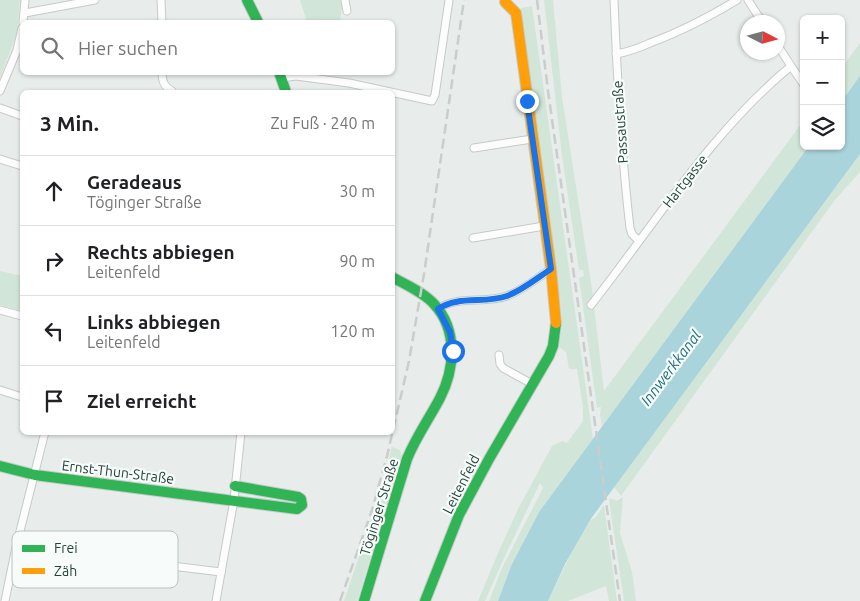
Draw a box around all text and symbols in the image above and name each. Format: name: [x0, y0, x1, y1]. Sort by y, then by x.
north arrow: [740, 15, 785, 60]
map controls: [800, 15, 845, 150]
button: +: [800, 15, 845, 60]
search box: [20, 20, 395, 75]
icon: search: [38, 34, 66, 62]
text: Hier suchen: [78, 37, 178, 59]
button: −: [800, 60, 845, 105]
street label: Passaustraße: [609, 80, 631, 164]
route end: [516, 90, 539, 113]
button: layers: [800, 105, 845, 150]
text: 3 Min.: [40, 111, 99, 135]
text: Zu Fuß · 240 m: [270, 114, 375, 132]
street label: Hartgasse: [659, 151, 711, 211]
text: Geradeaus: [87, 171, 182, 193]
icon: ahead: [40, 177, 68, 205]
text: 30 m: [339, 182, 375, 200]
text: Töginger Straße: [87, 193, 202, 211]
text: Rechts abbiegen: [87, 241, 235, 263]
icon: right: [40, 247, 68, 275]
text: 90 m: [339, 252, 375, 270]
text: Leitenfeld: [87, 263, 161, 281]
text: Links abbiegen: [87, 311, 221, 333]
icon: left: [40, 317, 68, 345]
text: 120 m: [330, 322, 375, 340]
water label: Innwerkkanal: [637, 326, 705, 408]
text: Leitenfeld: [87, 333, 161, 351]
route start: [442, 340, 465, 363]
icon: arrive: [40, 387, 68, 415]
text: Ziel erreicht: [87, 390, 196, 412]
street label: Leitenfeld: [439, 452, 483, 516]
street label: Ernst-Thun-Straße: [61, 457, 175, 487]
street label: Töginger Straße: [357, 457, 401, 557]
legend: [12, 531, 178, 588]
text: Frei: [54, 540, 78, 556]
text: Zäh: [54, 563, 77, 579]

